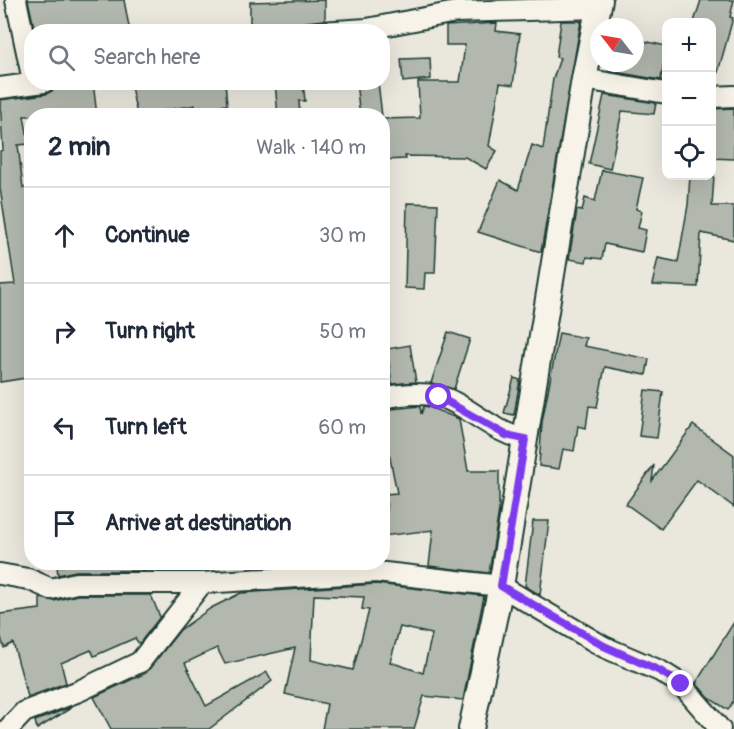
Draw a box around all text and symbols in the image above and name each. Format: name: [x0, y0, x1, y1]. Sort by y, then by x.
north arrow: [590, 18, 644, 72]
map controls: [662, 18, 716, 180]
button: +: [662, 18, 716, 72]
search box: [24, 24, 390, 90]
icon: search: [45, 41, 78, 74]
text: Search here: [93, 43, 200, 71]
button: −: [662, 72, 716, 126]
button: locate: [662, 126, 716, 180]
text: 2 min: [48, 131, 110, 163]
text: Walk · 140 m: [256, 135, 366, 160]
icon: ahead: [48, 219, 81, 252]
text: Continue: [105, 221, 189, 249]
text: 30 m: [319, 223, 366, 248]
icon: right: [48, 315, 81, 348]
text: Turn right: [105, 317, 195, 345]
text: 50 m: [319, 319, 366, 344]
route start: [425, 383, 451, 409]
icon: left: [48, 411, 81, 444]
text: Turn left: [105, 413, 187, 441]
text: 60 m: [319, 415, 366, 440]
icon: arrive: [48, 507, 81, 540]
text: Arrive at destination: [105, 509, 291, 537]
route end: [667, 670, 693, 696]

